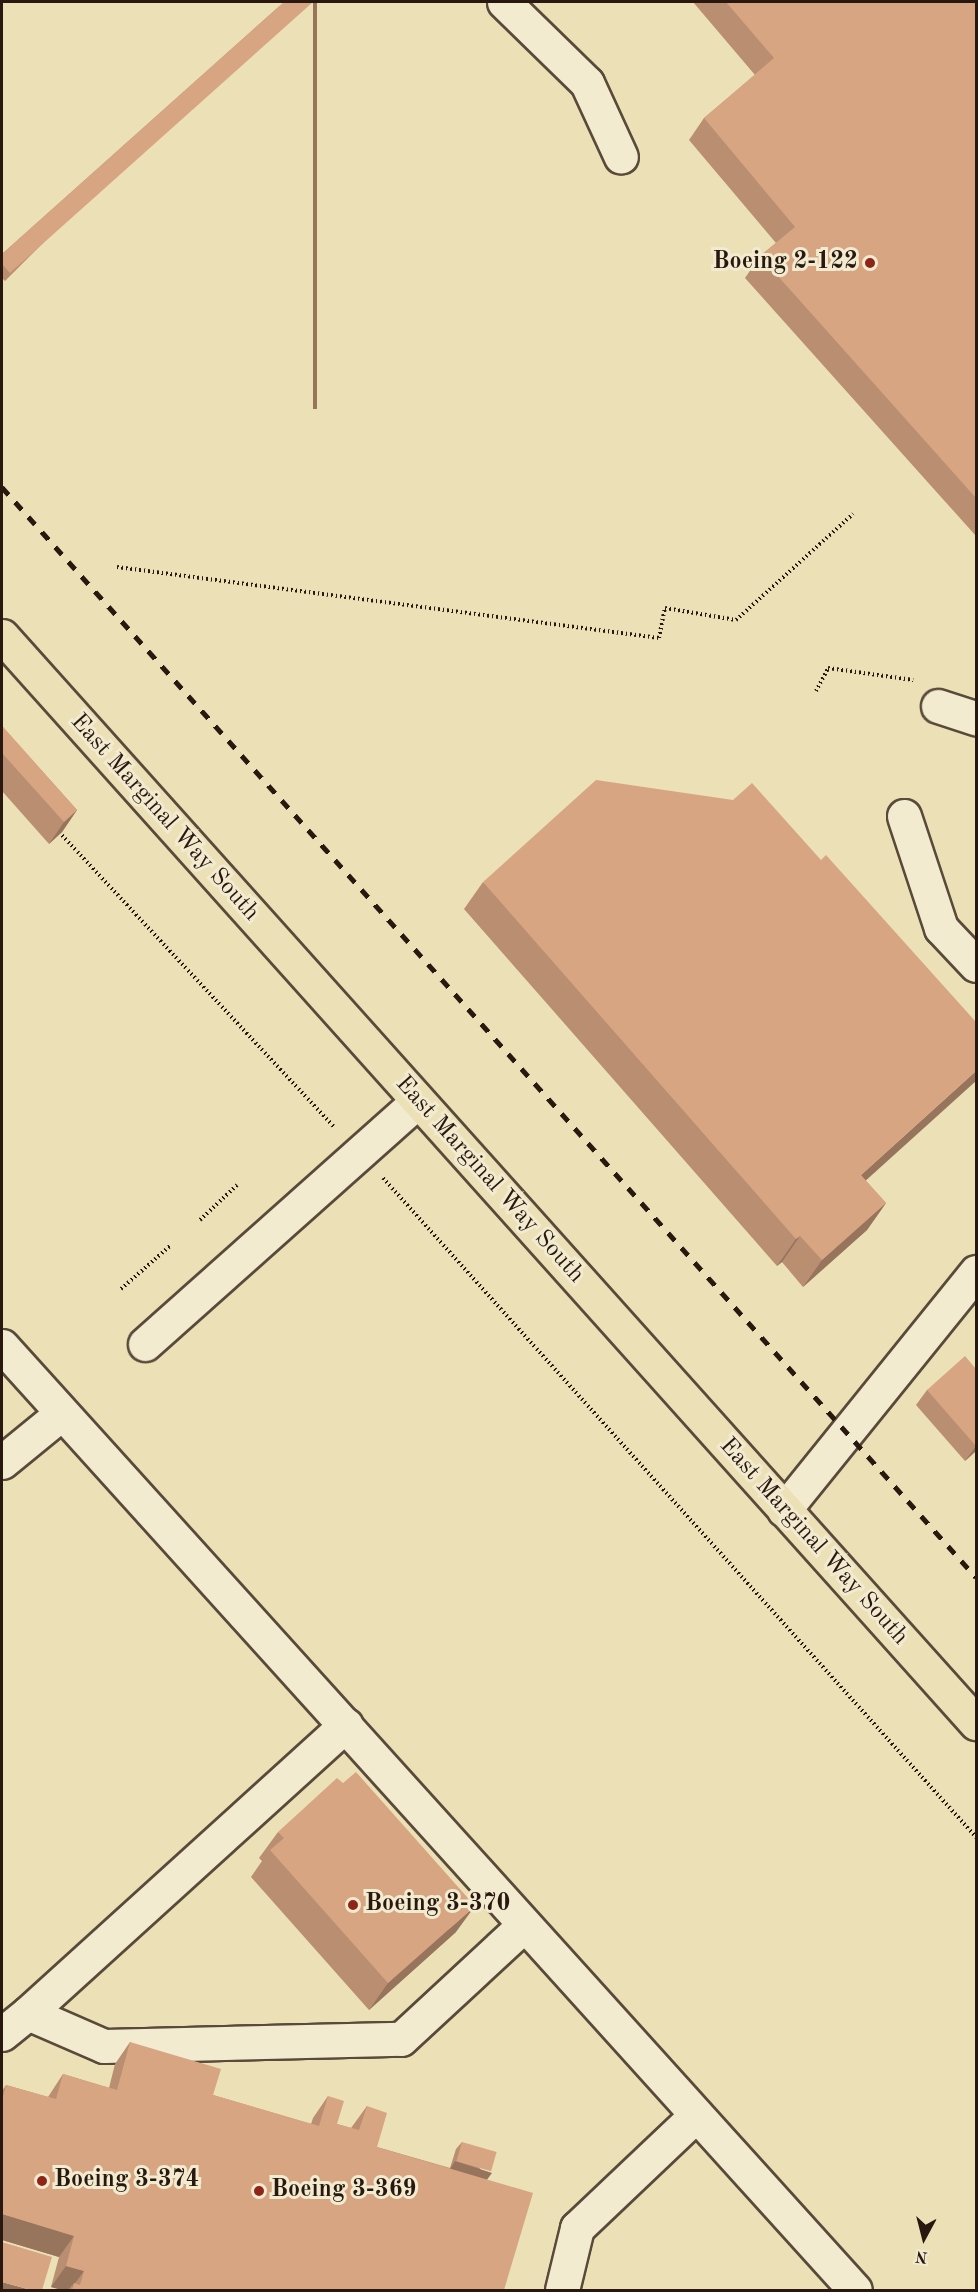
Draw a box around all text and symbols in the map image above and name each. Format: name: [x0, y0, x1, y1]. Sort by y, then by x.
place label: Boeing 2-122: [713, 249, 858, 277]
marker: Boeing 2-122: [863, 256, 877, 270]
street label: East Marginal Way South: [63, 708, 265, 928]
street label: East Marginal Way South: [388, 1070, 590, 1290]
street label: East Marginal Way South: [712, 1432, 914, 1652]
place label: Boeing 3-370: [365, 1891, 510, 1919]
marker: Boeing 3-370: [346, 1898, 360, 1912]
place label: Boeing 3-374: [54, 2167, 199, 2195]
marker: Boeing 3-374: [35, 2174, 49, 2188]
place label: Boeing 3-369: [271, 2177, 416, 2205]
marker: Boeing 3-369: [252, 2184, 266, 2198]
north arrow: [894, 2208, 954, 2268]
text: N: [915, 2247, 929, 2265]

